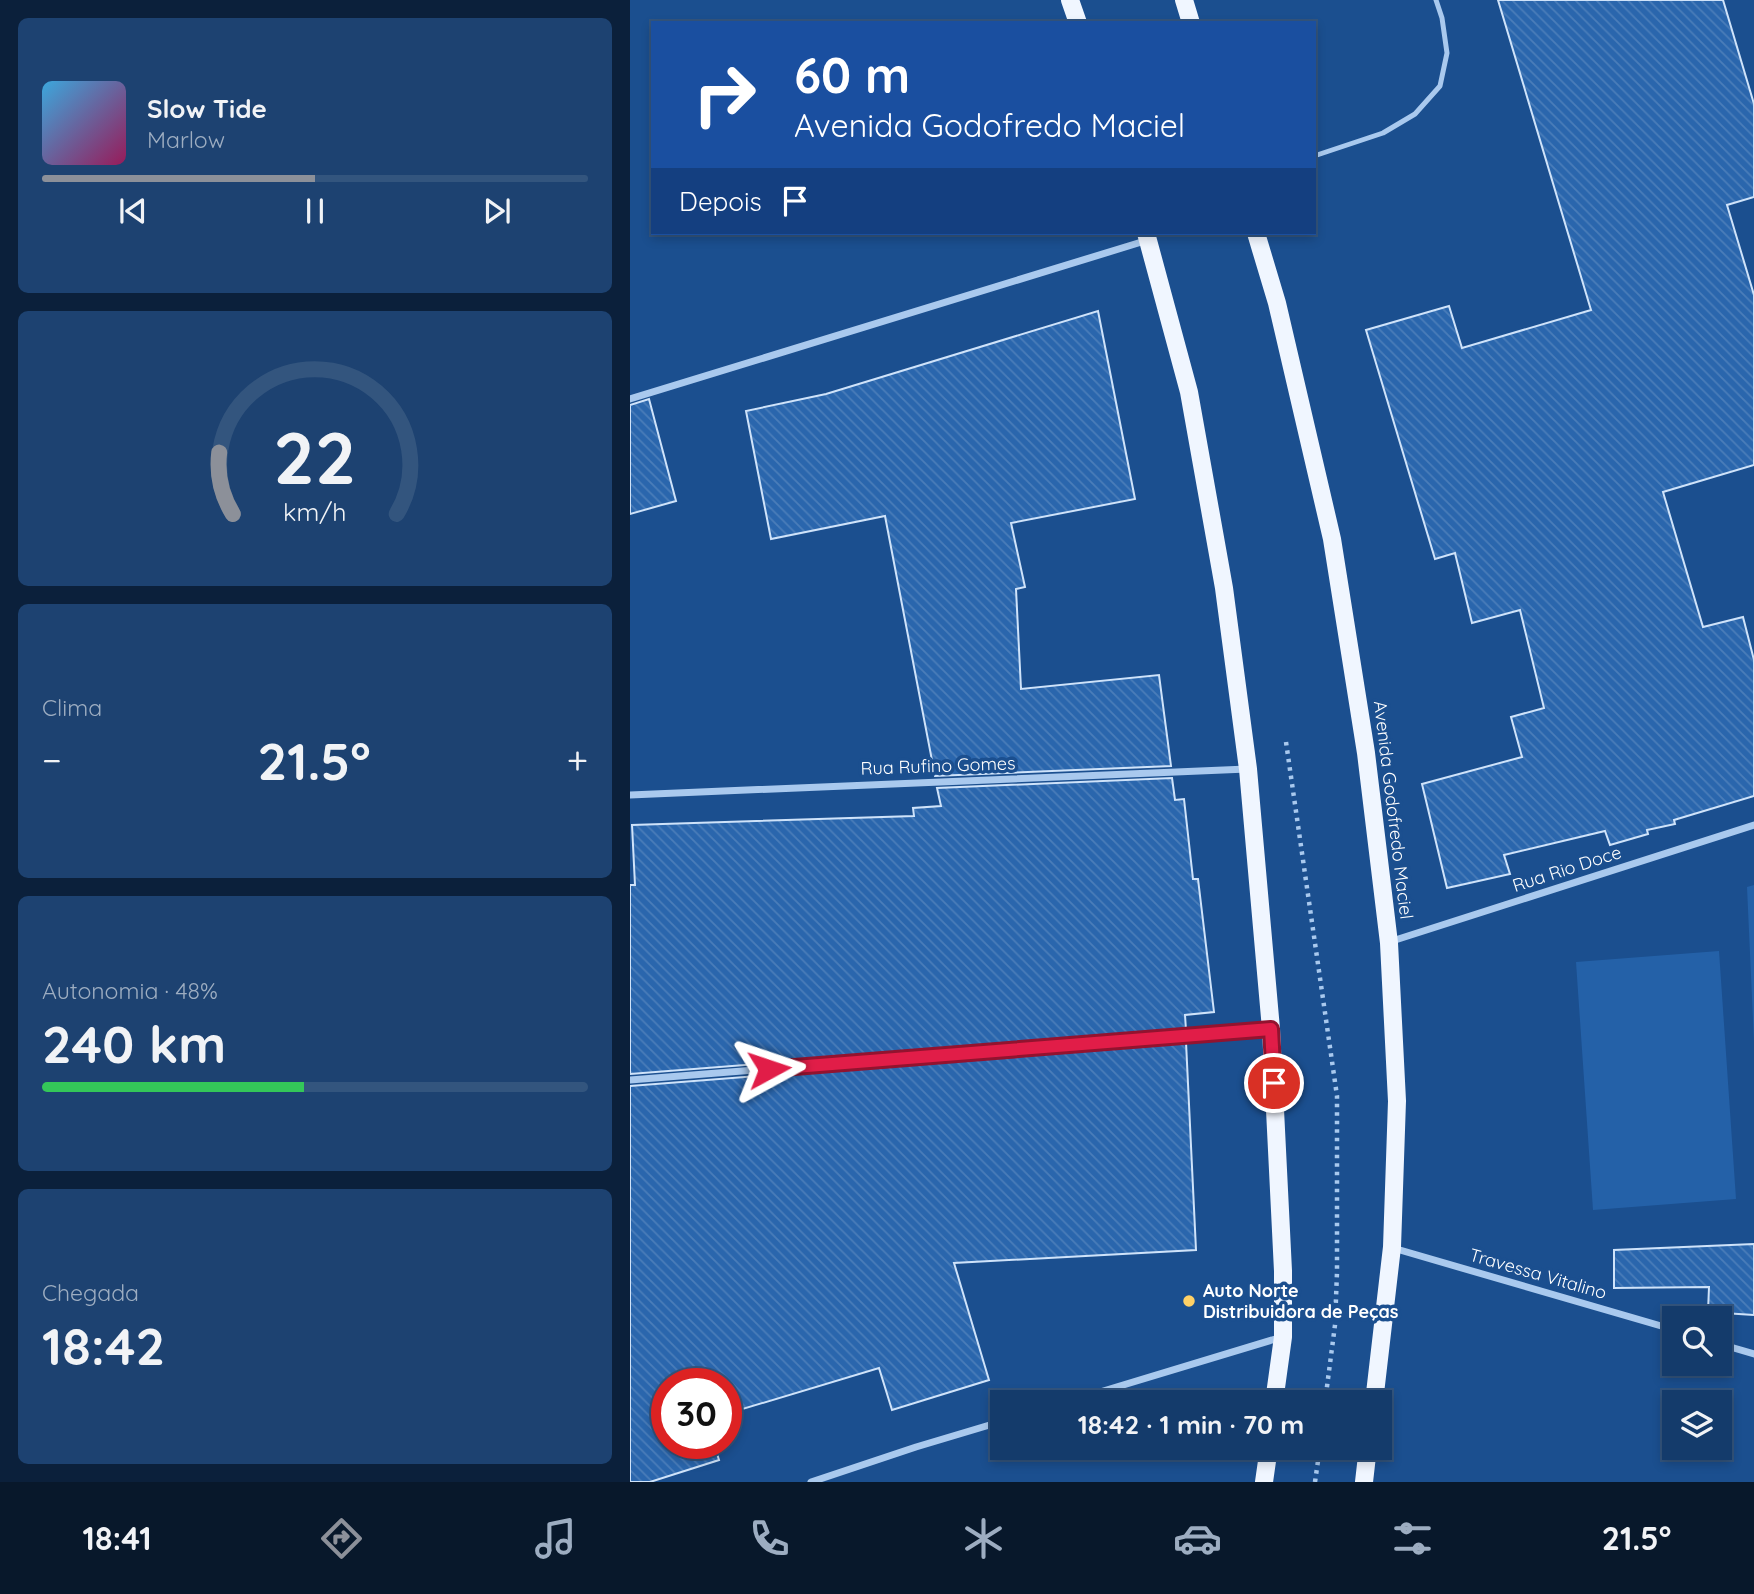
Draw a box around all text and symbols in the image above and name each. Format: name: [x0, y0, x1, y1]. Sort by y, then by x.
text: 60 m: [794, 44, 910, 105]
icon: right: [679, 49, 770, 140]
text: Slow Tide: [147, 92, 267, 125]
text: Avenida Godofredo Maciel: [794, 105, 1185, 145]
text: Marlow: [147, 125, 225, 154]
icon: arrive: [776, 182, 814, 220]
text: Depois: [679, 185, 762, 218]
icon: previous: [114, 192, 152, 230]
icon: pause: [296, 192, 334, 230]
icon: next: [478, 192, 516, 230]
text: 22: [274, 412, 356, 503]
text: km/h: [283, 496, 347, 527]
text: Clima: [42, 693, 102, 722]
street label: Avenida Godofredo Maciel: [1369, 699, 1418, 921]
text: 21.5°: [258, 728, 371, 793]
text: −: [42, 736, 62, 784]
text: +: [567, 736, 588, 784]
street label: Rua Rufino Gomes: [860, 751, 1016, 780]
street label: Rua Rio Doce: [1510, 840, 1624, 897]
text: Autonomia · 48%: [42, 976, 218, 1005]
text: 240 km: [42, 1011, 226, 1076]
position arrow: [732, 1032, 806, 1106]
pin: [1244, 1053, 1304, 1113]
icon: arrive: [1255, 1064, 1293, 1102]
street label: Travessa Vitalino: [1467, 1243, 1609, 1304]
text: Chegada: [42, 1278, 139, 1307]
place label: Auto Norte Distribuidora de Peças: [1203, 1279, 1399, 1323]
marker: Auto Norte Distribuidora de Peças: [1181, 1293, 1197, 1309]
map controls: [1662, 1306, 1732, 1460]
button: search: [1662, 1306, 1732, 1376]
text: 18:42: [42, 1313, 165, 1378]
speed limit sign: 30: [651, 1368, 742, 1459]
button: layers: [1662, 1390, 1732, 1460]
text: 18:42 · 1 min · 70 m: [1078, 1408, 1304, 1441]
icon: directions: [317, 1514, 366, 1563]
icon: music: [531, 1514, 580, 1563]
icon: phone: [745, 1514, 794, 1563]
icon: climate: [959, 1514, 1008, 1563]
icon: car: [1173, 1514, 1222, 1563]
icon: filters: [1388, 1514, 1437, 1563]
text: 18:41: [83, 1518, 152, 1558]
text: 21.5°: [1602, 1518, 1671, 1558]

